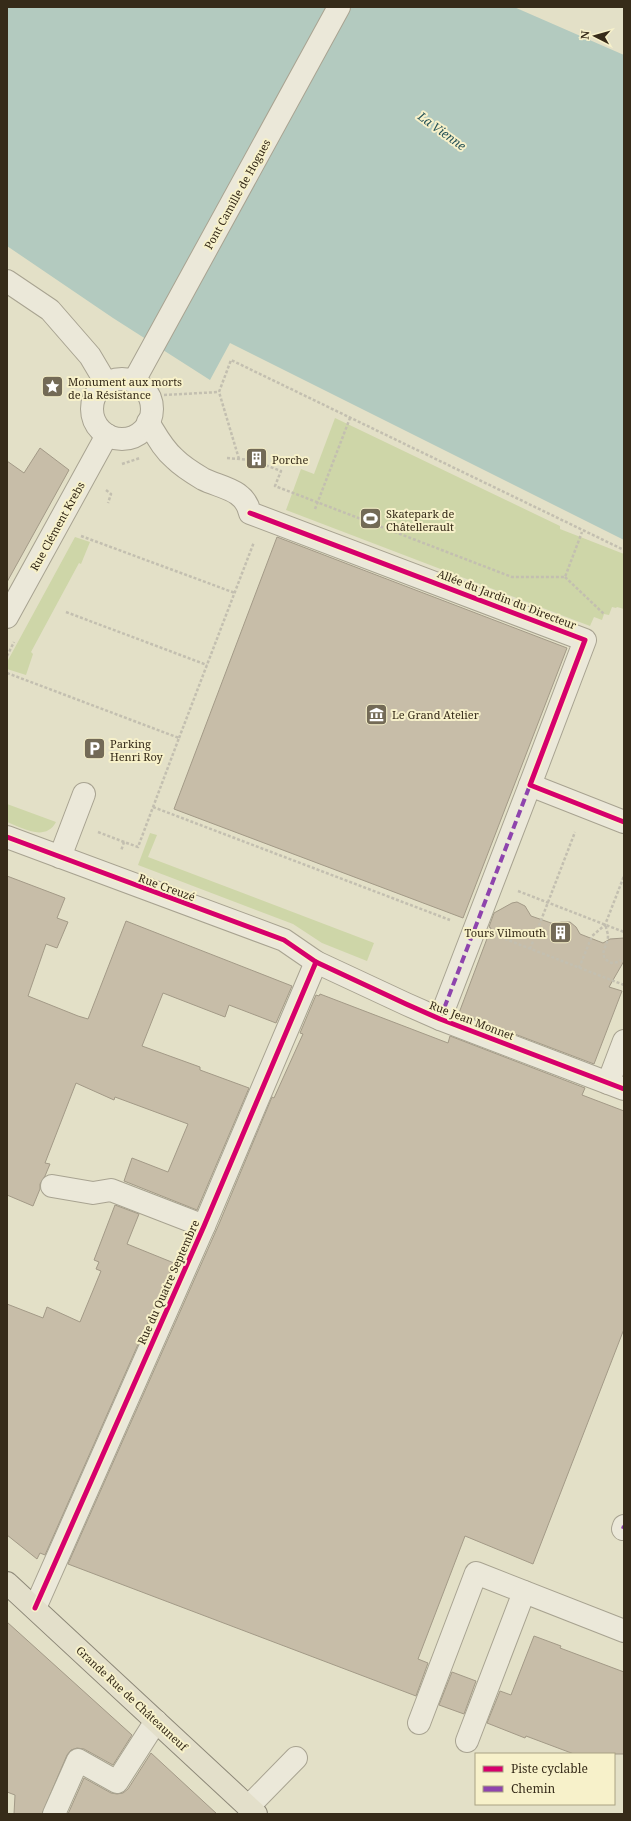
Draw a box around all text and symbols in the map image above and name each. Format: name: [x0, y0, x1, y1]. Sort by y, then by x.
north arrow: [575, 16, 615, 56]
text: N: [577, 29, 593, 40]
water label: La Vienne: [414, 107, 470, 154]
street label: Pont Camille de Hogues: [200, 136, 274, 252]
place icon: Monument aux morts de la Résistance: [40, 374, 66, 400]
place label: Monument aux morts de la Résistance: [68, 374, 182, 402]
building icon: Porche: [243, 446, 269, 472]
place label: Porche: [272, 452, 309, 467]
street label: Rue Clément Krebs: [26, 479, 88, 573]
sports icon: Skatepark de Châtellerault: [358, 506, 384, 532]
place label: Skatepark de Châtellerault: [386, 506, 455, 534]
street label: Allée du Jardin du Directeur: [435, 566, 579, 633]
museum icon: Le Grand Atelier: [363, 701, 389, 727]
place label: Le Grand Atelier: [392, 707, 480, 722]
parking icon: Parking Henri Roy: [81, 736, 107, 762]
place label: Parking Henri Roy: [110, 736, 164, 764]
street label: Rue Creuzé: [137, 870, 198, 904]
building icon: Tours Vilmouth: [548, 919, 574, 945]
place label: Tours Vilmouth: [465, 925, 546, 940]
street label: Rue Jean Monnet: [428, 997, 517, 1043]
street label: Rue du Quatre Septembre: [134, 1217, 202, 1347]
street label: Grande Rue de Châteauneuf: [73, 1642, 192, 1754]
legend: [475, 1753, 615, 1805]
text: Piste cyclable: [511, 1760, 588, 1777]
text: Chemin: [511, 1780, 556, 1797]

